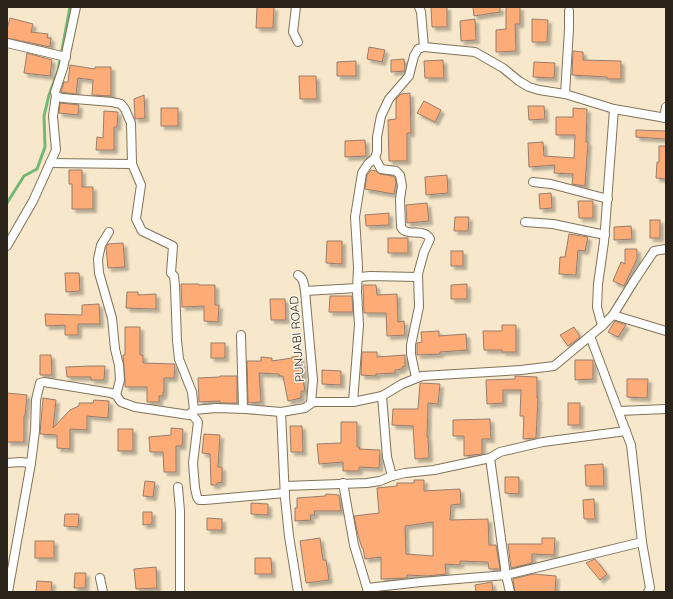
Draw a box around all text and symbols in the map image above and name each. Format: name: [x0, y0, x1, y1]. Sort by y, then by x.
street label: PUNJABI ROAD: [286, 295, 307, 383]

